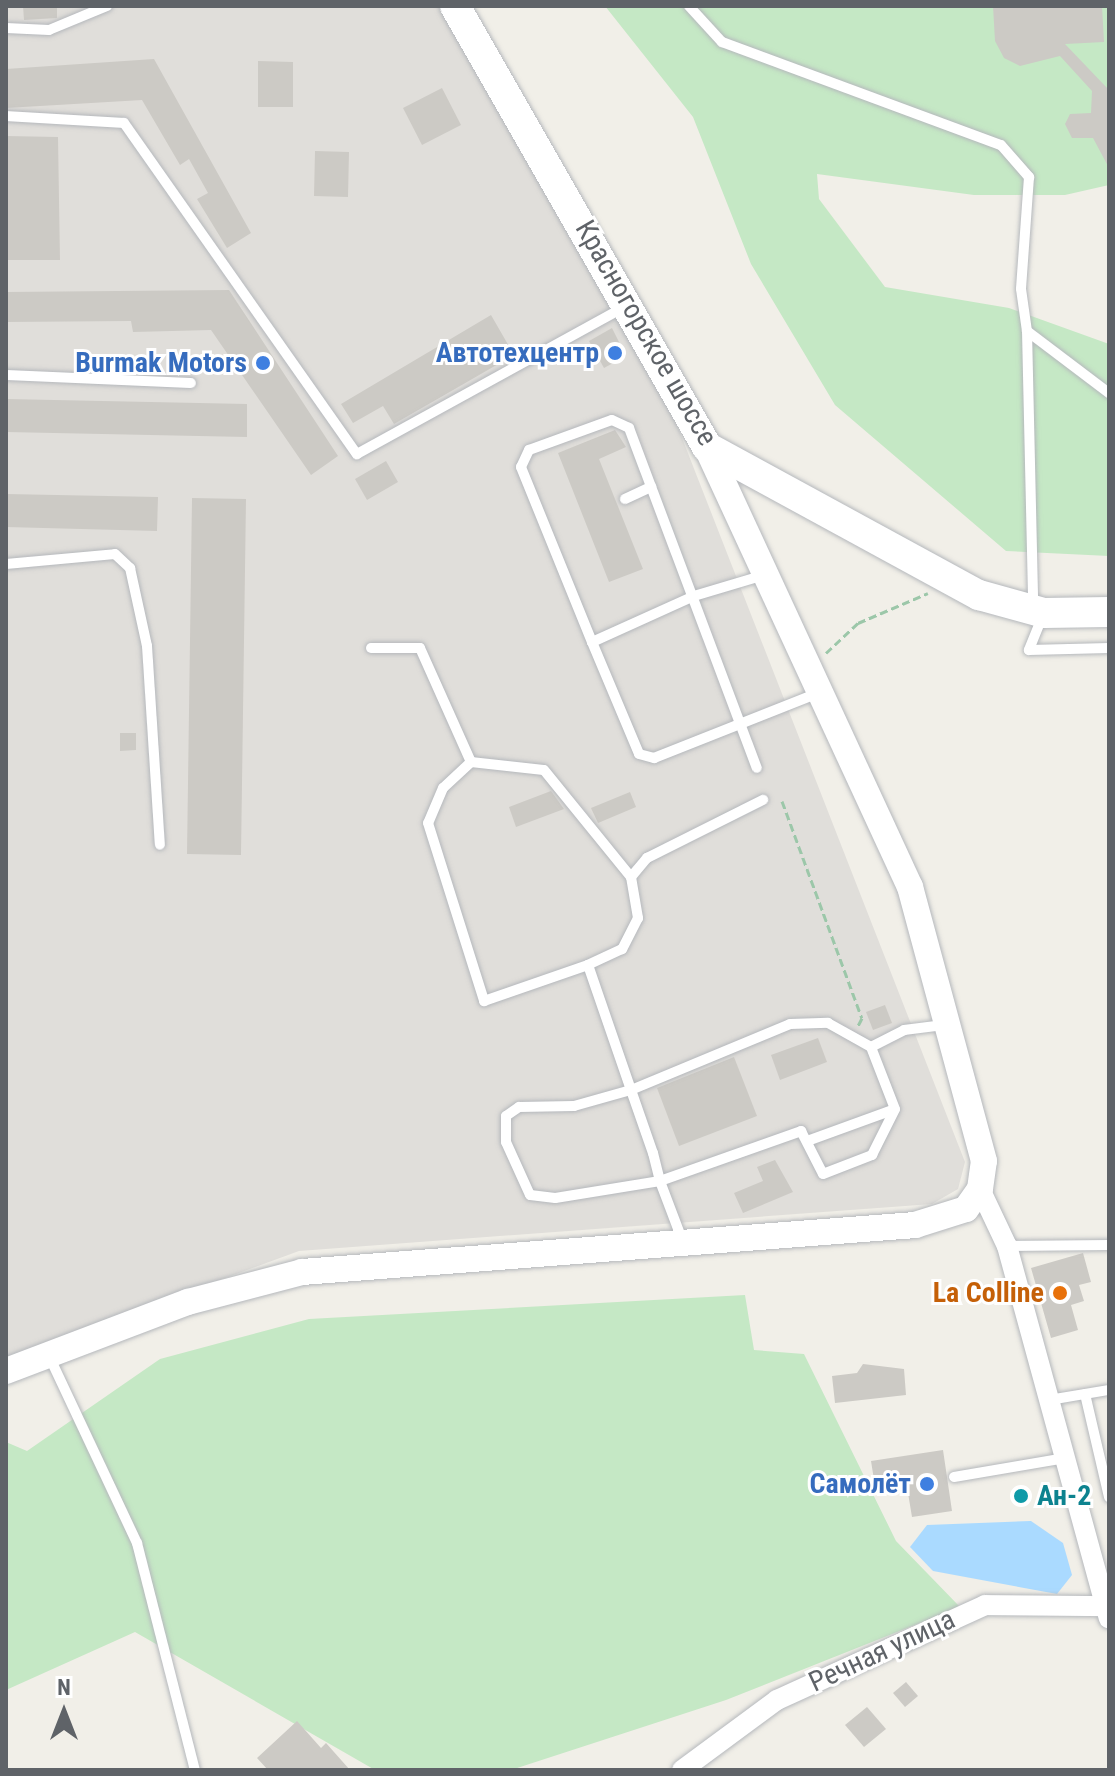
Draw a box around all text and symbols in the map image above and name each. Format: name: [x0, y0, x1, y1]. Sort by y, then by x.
street label: Красногорское шоссе: [568, 214, 724, 452]
place label: Автотехцентр: [436, 336, 599, 370]
marker: Автотехцентр: [606, 344, 624, 362]
place label: Burmak Motors: [75, 346, 247, 380]
marker: Burmak Motors: [254, 354, 272, 372]
place label: La Colline: [933, 1276, 1044, 1310]
marker: La Colline: [1051, 1284, 1069, 1302]
place label: Самолёт: [810, 1467, 911, 1501]
marker: Самолёт: [918, 1475, 936, 1493]
place label: Ан-2: [1037, 1479, 1091, 1513]
marker: Ан-2: [1012, 1487, 1030, 1505]
street label: Речная улица: [804, 1603, 960, 1699]
north arrow: [24, 1672, 104, 1752]
text: N: [57, 1675, 71, 1700]

